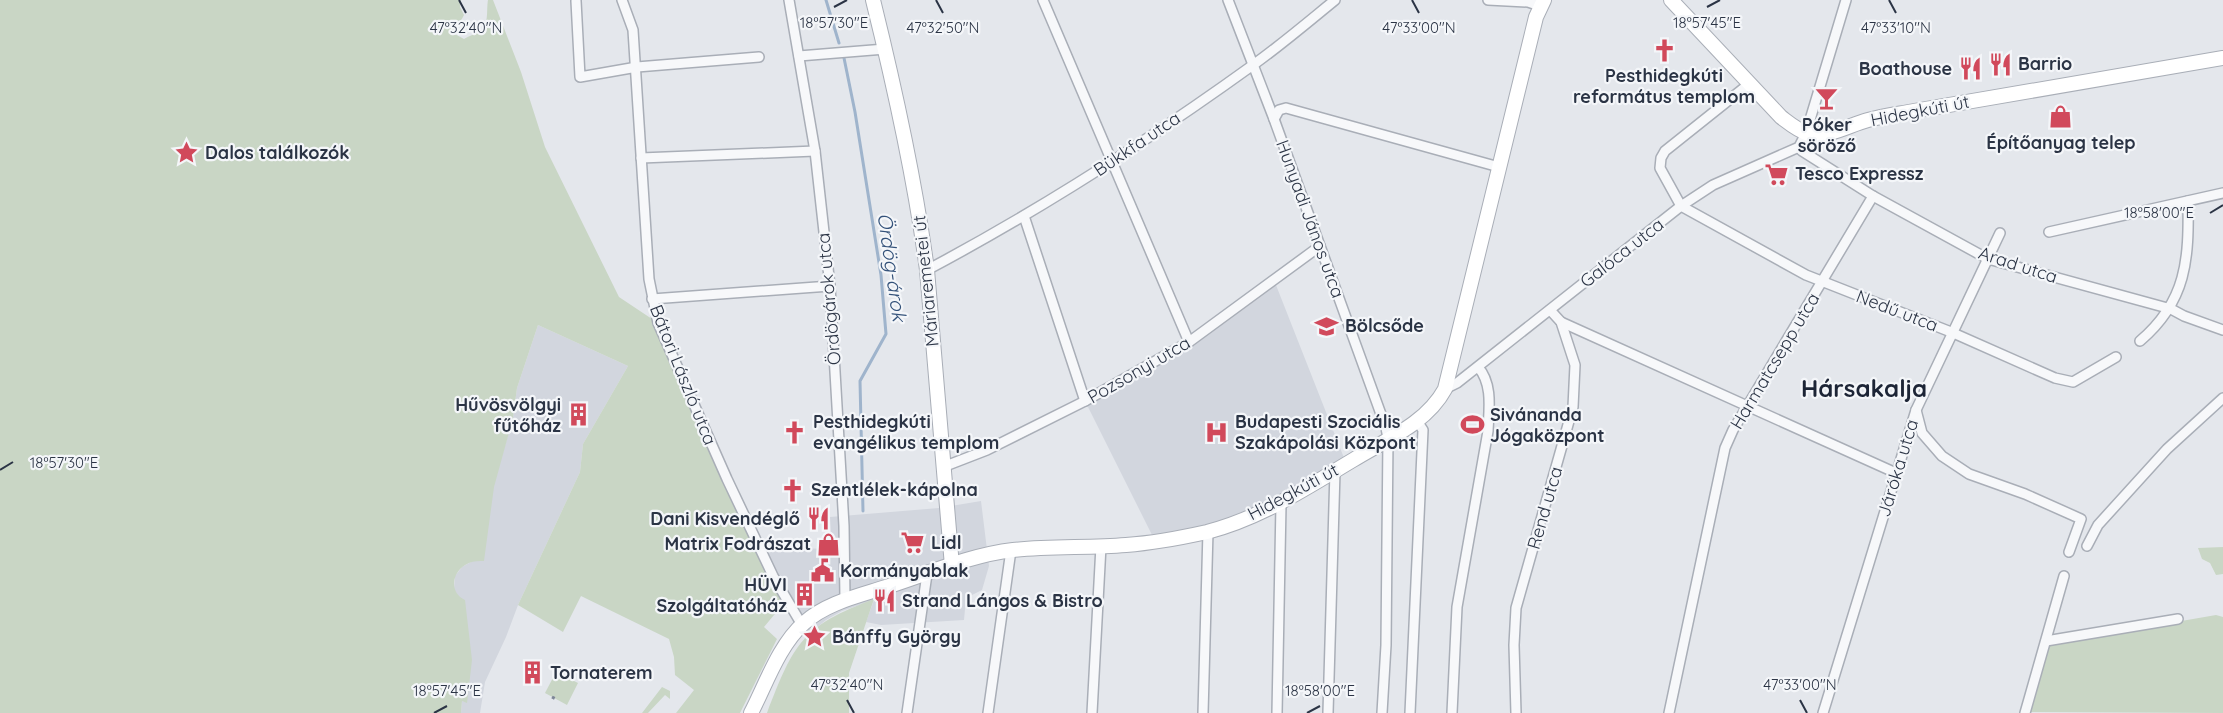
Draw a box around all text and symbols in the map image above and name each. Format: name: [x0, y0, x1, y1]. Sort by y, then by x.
text: 18°57'30"E: [800, 13, 868, 32]
text: 18°57'45"E: [1673, 13, 1741, 32]
text: 47°32'40"N: [430, 18, 502, 37]
text: 47°32'50"N: [907, 18, 979, 37]
text: 47°33'00"N: [1382, 18, 1456, 37]
text: 47°33'10"N: [1861, 18, 1931, 37]
church icon: Pesthidegkúti református templom: [1651, 37, 1677, 63]
restaurant icon: Barrio: [1987, 51, 2013, 77]
place label: Barrio: [2018, 52, 2072, 75]
restaurant icon: Boathouse: [1957, 56, 1983, 82]
place label: Boathouse: [1859, 57, 1952, 80]
place label: Pesthidegkúti református templom: [1573, 64, 1755, 108]
bar icon: Póker söröző: [1814, 86, 1840, 112]
street label: Hidegkúti út: [1869, 90, 1971, 131]
shop icon: Építőanyag telep: [2048, 104, 2074, 130]
street label: Bükkfa utca: [1089, 106, 1185, 181]
place label: Póker söröző: [1798, 113, 1856, 157]
place label: Építőanyag telep: [1986, 131, 2136, 154]
street label: Hunyadi János utca: [1271, 137, 1350, 301]
place icon: Dalos találkozók: [174, 140, 200, 166]
place label: Dalos találkozók: [205, 141, 350, 164]
supermarket icon: Tesco Expressz: [1764, 161, 1790, 187]
place label: Tesco Expressz: [1795, 162, 1924, 185]
text: 18°58'00"E: [2124, 203, 2194, 222]
water label: Ördög-árok: [873, 211, 913, 325]
street label: Galóca utca: [1575, 213, 1668, 293]
street label: Máriaremetei út: [907, 214, 944, 348]
street label: Ördögárok utca: [811, 232, 846, 366]
street label: Arad utca: [1976, 241, 2061, 288]
street label: Nedű utca: [1853, 284, 1942, 337]
street label: Harmatcsepp utca: [1725, 288, 1824, 433]
street label: Bátori László utca: [645, 301, 722, 448]
school or university icon: Bölcsőde: [1314, 313, 1340, 339]
place label: Bölcsőde: [1345, 314, 1424, 337]
street label: Pozsonyi utca: [1083, 331, 1194, 408]
district label: Hársakalja: [1801, 373, 1927, 403]
place label: Hűvösvölgyi fűtőház: [455, 393, 561, 437]
building icon: Hűvösvölgyi fűtőház: [566, 402, 592, 428]
place label: Sivánanda Jógaközpont: [1490, 403, 1605, 447]
place label: Pesthidegkúti evangélikus templom: [813, 410, 999, 454]
place label: Budapesti Szociális Szakápolási Központ: [1235, 410, 1416, 454]
sports icon: Sivánanda Jógaközpont: [1459, 412, 1485, 438]
street label: Járóka utca: [1872, 416, 1923, 519]
church icon: Pesthidegkúti evangélikus templom: [782, 419, 808, 445]
hospital icon: Budapesti Szociális Szakápolási Központ: [1204, 419, 1230, 445]
text: 18°57'30"E: [30, 453, 98, 472]
street label: Hidegkúti út: [1243, 458, 1342, 525]
street label: Rend utca: [1522, 464, 1567, 552]
church icon: Szentlélek-kápolna: [780, 477, 806, 503]
place label: Szentlélek-kápolna: [811, 478, 978, 501]
restaurant icon: Dani Kisvendéglő: [805, 506, 831, 532]
place label: Dani Kisvendéglő: [650, 507, 800, 530]
supermarket icon: Lidl: [900, 530, 926, 556]
shop icon: Matrix Fodrászat: [816, 531, 842, 557]
place label: Lidl: [931, 531, 962, 554]
place label: Matrix Fodrászat: [664, 532, 811, 555]
public building icon: Kormányablak: [809, 558, 835, 584]
place label: Kormányablak: [840, 559, 969, 582]
place label: HÜVI Szolgáltatóház: [656, 573, 787, 617]
building icon: HÜVI Szolgáltatóház: [792, 582, 818, 608]
restaurant icon: Strand Lángos & Bistro: [871, 588, 897, 614]
place label: Strand Lángos & Bistro: [902, 589, 1103, 612]
place icon: Bánffy György: [801, 624, 827, 650]
place label: Bánffy György: [832, 625, 961, 648]
building icon: Tornaterem: [519, 660, 545, 686]
place label: Tornaterem: [550, 661, 653, 684]
text: 47°32'40"N: [811, 675, 883, 694]
text: 47°33'00"N: [1763, 675, 1837, 694]
text: 18°57'45"E: [413, 681, 481, 700]
text: 18°58'00"E: [1285, 681, 1355, 700]

